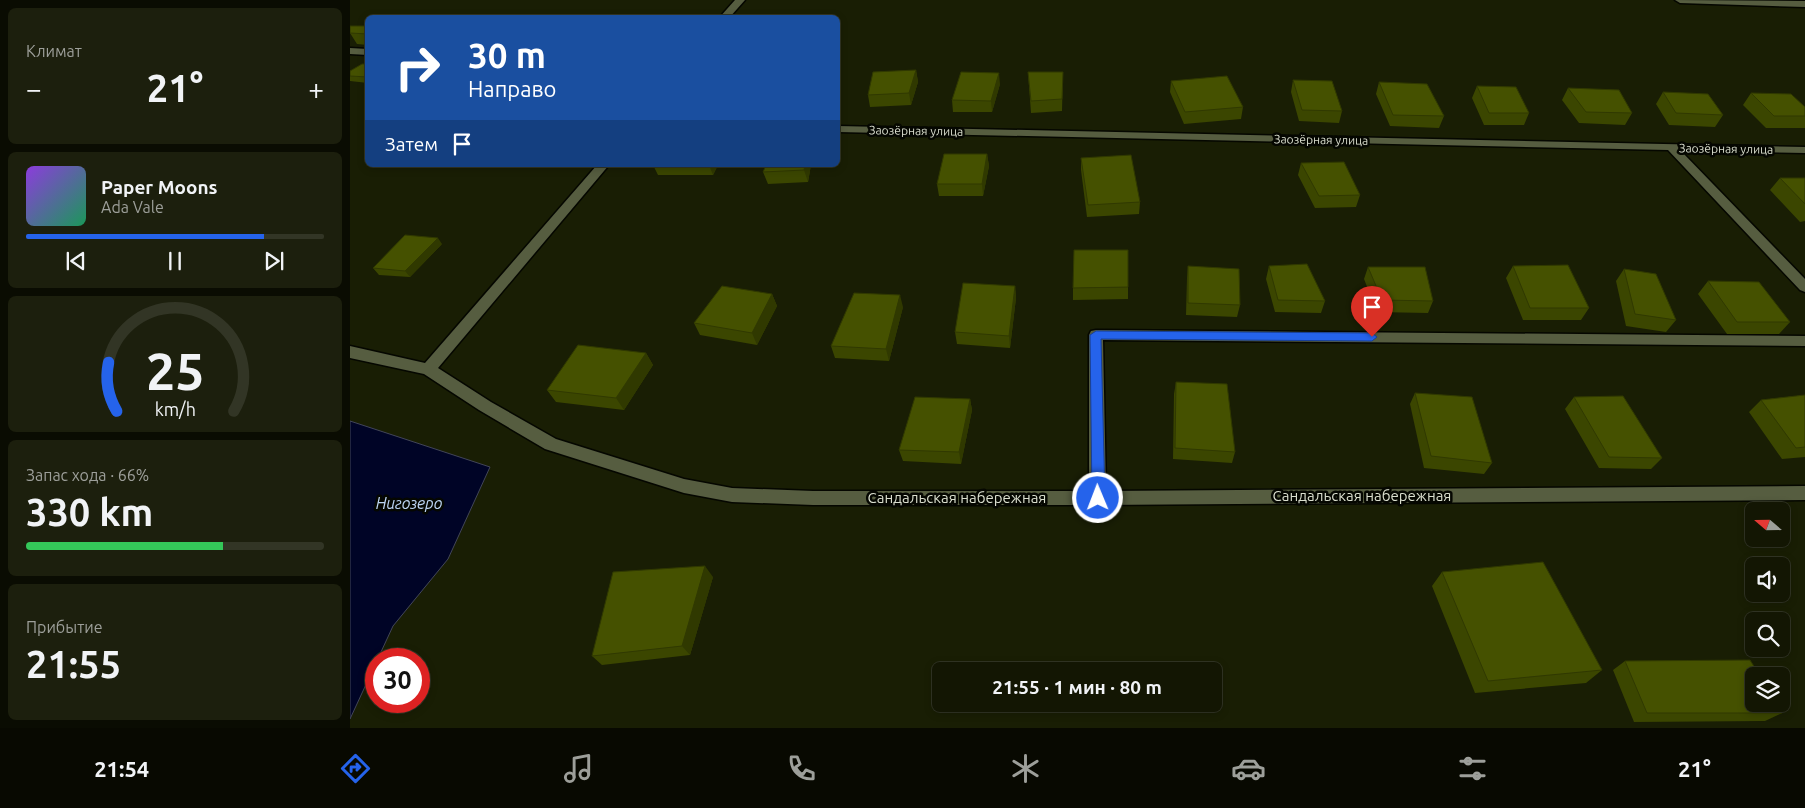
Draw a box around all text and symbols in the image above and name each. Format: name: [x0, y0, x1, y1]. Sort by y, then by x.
icon: right: [385, 35, 450, 100]
text: 30 m: [468, 35, 546, 75]
text: Климат: [26, 42, 82, 60]
text: 21°: [147, 67, 203, 109]
text: −: [26, 73, 42, 104]
text: +: [308, 73, 324, 104]
text: Направо: [468, 76, 556, 101]
street label: Заозёрная улица: [869, 123, 963, 138]
icon: arrive: [448, 130, 476, 158]
street label: Заозёрная улица: [1274, 132, 1368, 147]
text: Затем: [385, 133, 438, 155]
street label: Заозёрная улица: [1679, 141, 1773, 156]
text: Paper Moons: [101, 176, 218, 198]
text: Ada Vale: [101, 198, 164, 216]
icon: previous: [62, 247, 90, 275]
icon: pause: [161, 247, 189, 275]
icon: next: [260, 247, 288, 275]
pin: [1351, 286, 1393, 337]
icon: arrive: [1358, 293, 1386, 321]
text: 25: [146, 342, 204, 400]
text: km/h: [154, 399, 196, 419]
text: Запас хода · 66%: [26, 466, 149, 484]
position arrow: [1071, 471, 1123, 523]
street label: Сандальская набережная: [1273, 487, 1451, 504]
street label: Сандальская набережная: [868, 489, 1046, 506]
text: 330 km: [26, 491, 153, 533]
water label: Нигозеро: [376, 494, 443, 512]
north arrow: [1745, 502, 1790, 548]
map controls: [1745, 502, 1790, 712]
button: sound: [1745, 557, 1790, 602]
button: search: [1745, 612, 1790, 657]
text: Прибытие: [26, 618, 103, 636]
text: 21:55: [26, 643, 121, 685]
speed limit sign: 30: [365, 648, 430, 713]
button: layers: [1745, 667, 1790, 712]
text: 21:55 · 1 мин · 80 m: [992, 676, 1162, 698]
icon: directions: [338, 751, 373, 786]
icon: music: [561, 751, 596, 786]
icon: phone: [784, 751, 819, 786]
icon: climate: [1008, 751, 1043, 786]
icon: car: [1231, 751, 1266, 786]
icon: filters: [1455, 751, 1490, 786]
text: 21:54: [94, 756, 149, 781]
text: 21°: [1678, 756, 1711, 781]

